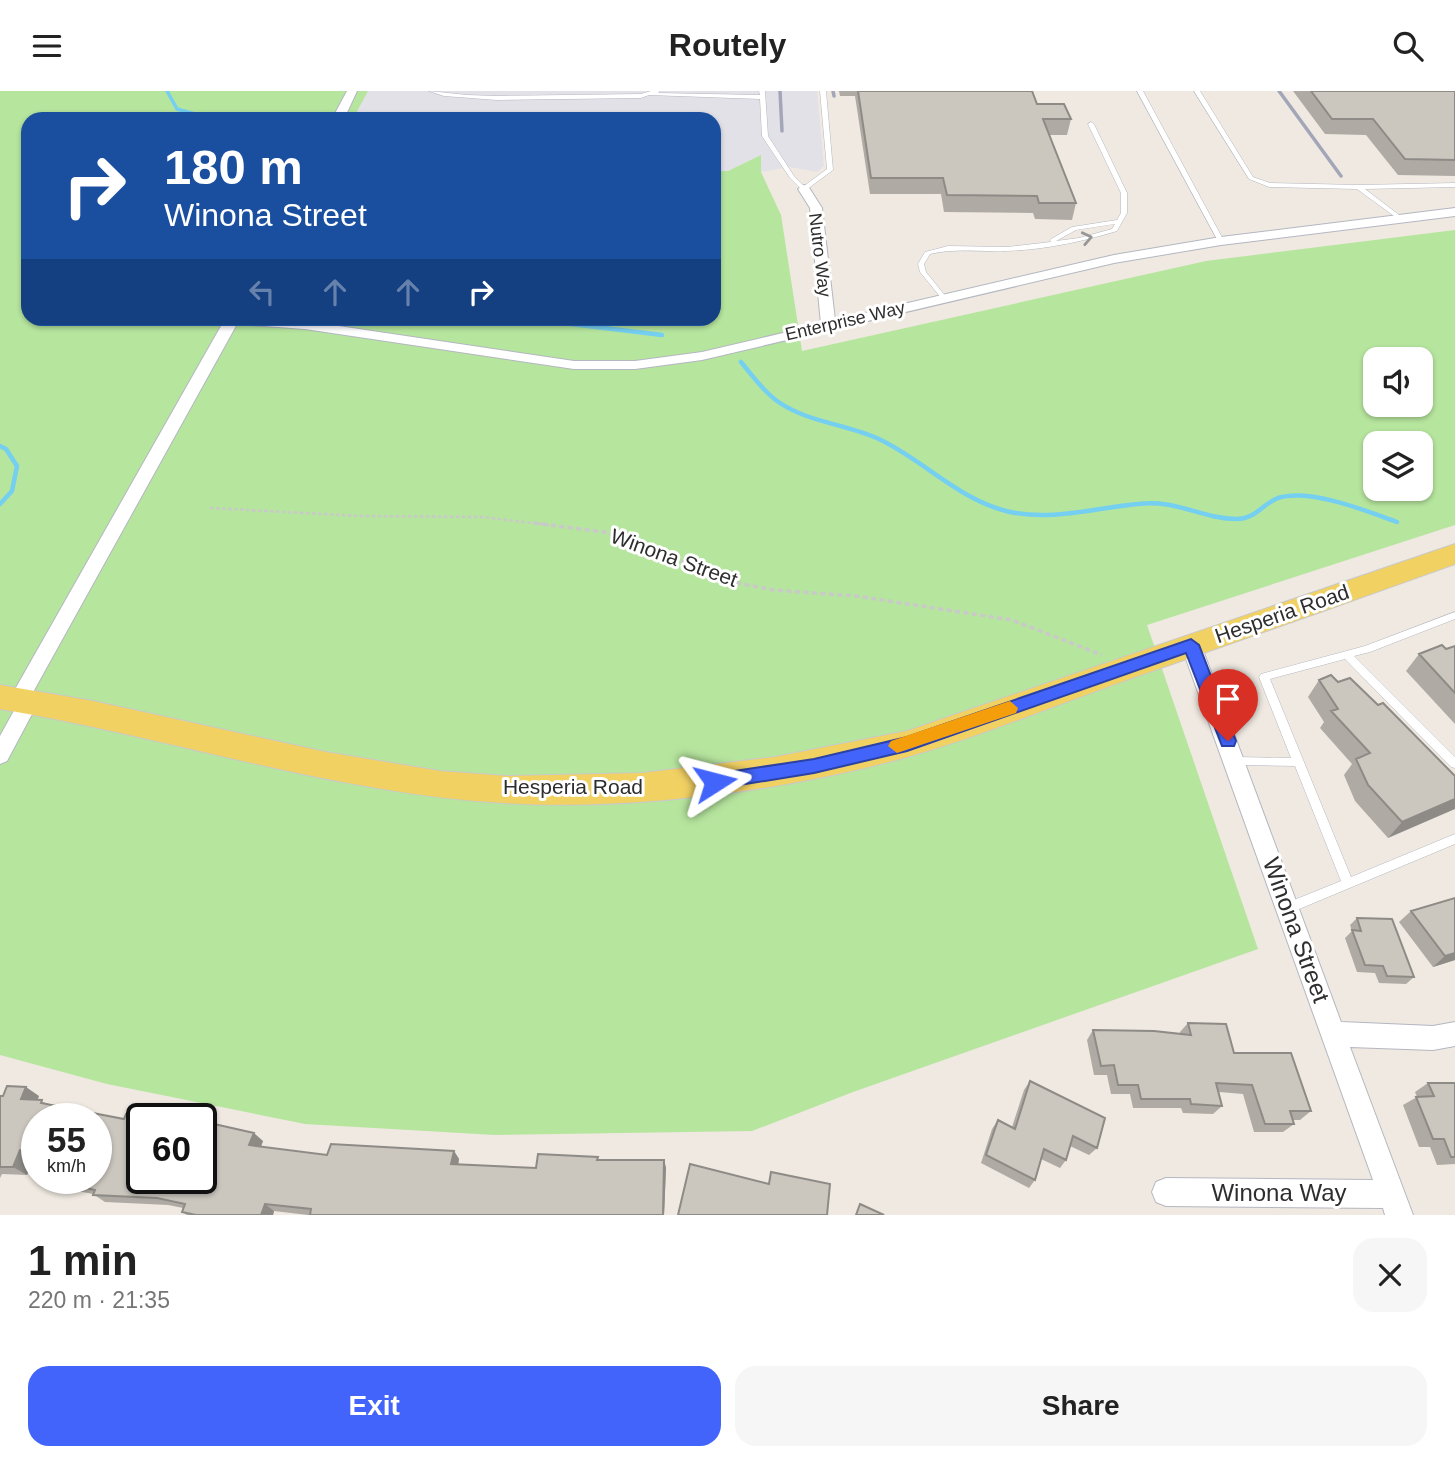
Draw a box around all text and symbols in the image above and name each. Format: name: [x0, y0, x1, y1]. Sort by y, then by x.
icon: menu: [28, 27, 66, 65]
text: Routely: [669, 27, 786, 63]
icon: search: [1389, 27, 1427, 65]
icon: right: [49, 140, 140, 231]
text: 180 m: [164, 140, 303, 194]
text: Winona Street: [164, 197, 367, 233]
street label: Nutro Way: [805, 212, 835, 298]
one-way arrow: [1081, 232, 1093, 247]
icon: left: [243, 273, 281, 311]
icon: ahead: [316, 273, 354, 311]
icon: ahead: [389, 273, 427, 311]
icon: right: [462, 273, 500, 311]
street label: Enterprise Way: [783, 297, 907, 345]
map controls: [1363, 347, 1433, 501]
button: sound: [1363, 347, 1433, 417]
button: layers: [1363, 431, 1433, 501]
street label: Winona Street: [608, 524, 741, 591]
street label: Hesperia Road: [1212, 580, 1352, 647]
pin: [1198, 669, 1258, 741]
icon: arrive: [1209, 680, 1247, 718]
position arrow: [678, 745, 752, 819]
street label: Hesperia Road: [503, 775, 643, 798]
street label: Winona Street: [1258, 854, 1335, 1006]
speed limit sign: 60: [126, 1103, 217, 1194]
text: 55: [47, 1120, 86, 1159]
text: km/h: [47, 1156, 86, 1176]
street label: Winona Way: [1211, 1179, 1347, 1206]
text: 1 min: [28, 1237, 138, 1284]
button: close: [1353, 1238, 1427, 1312]
text: 220 m · 21:35: [28, 1287, 170, 1313]
button: Exit: [28, 1366, 721, 1446]
button: Share: [735, 1366, 1427, 1446]

